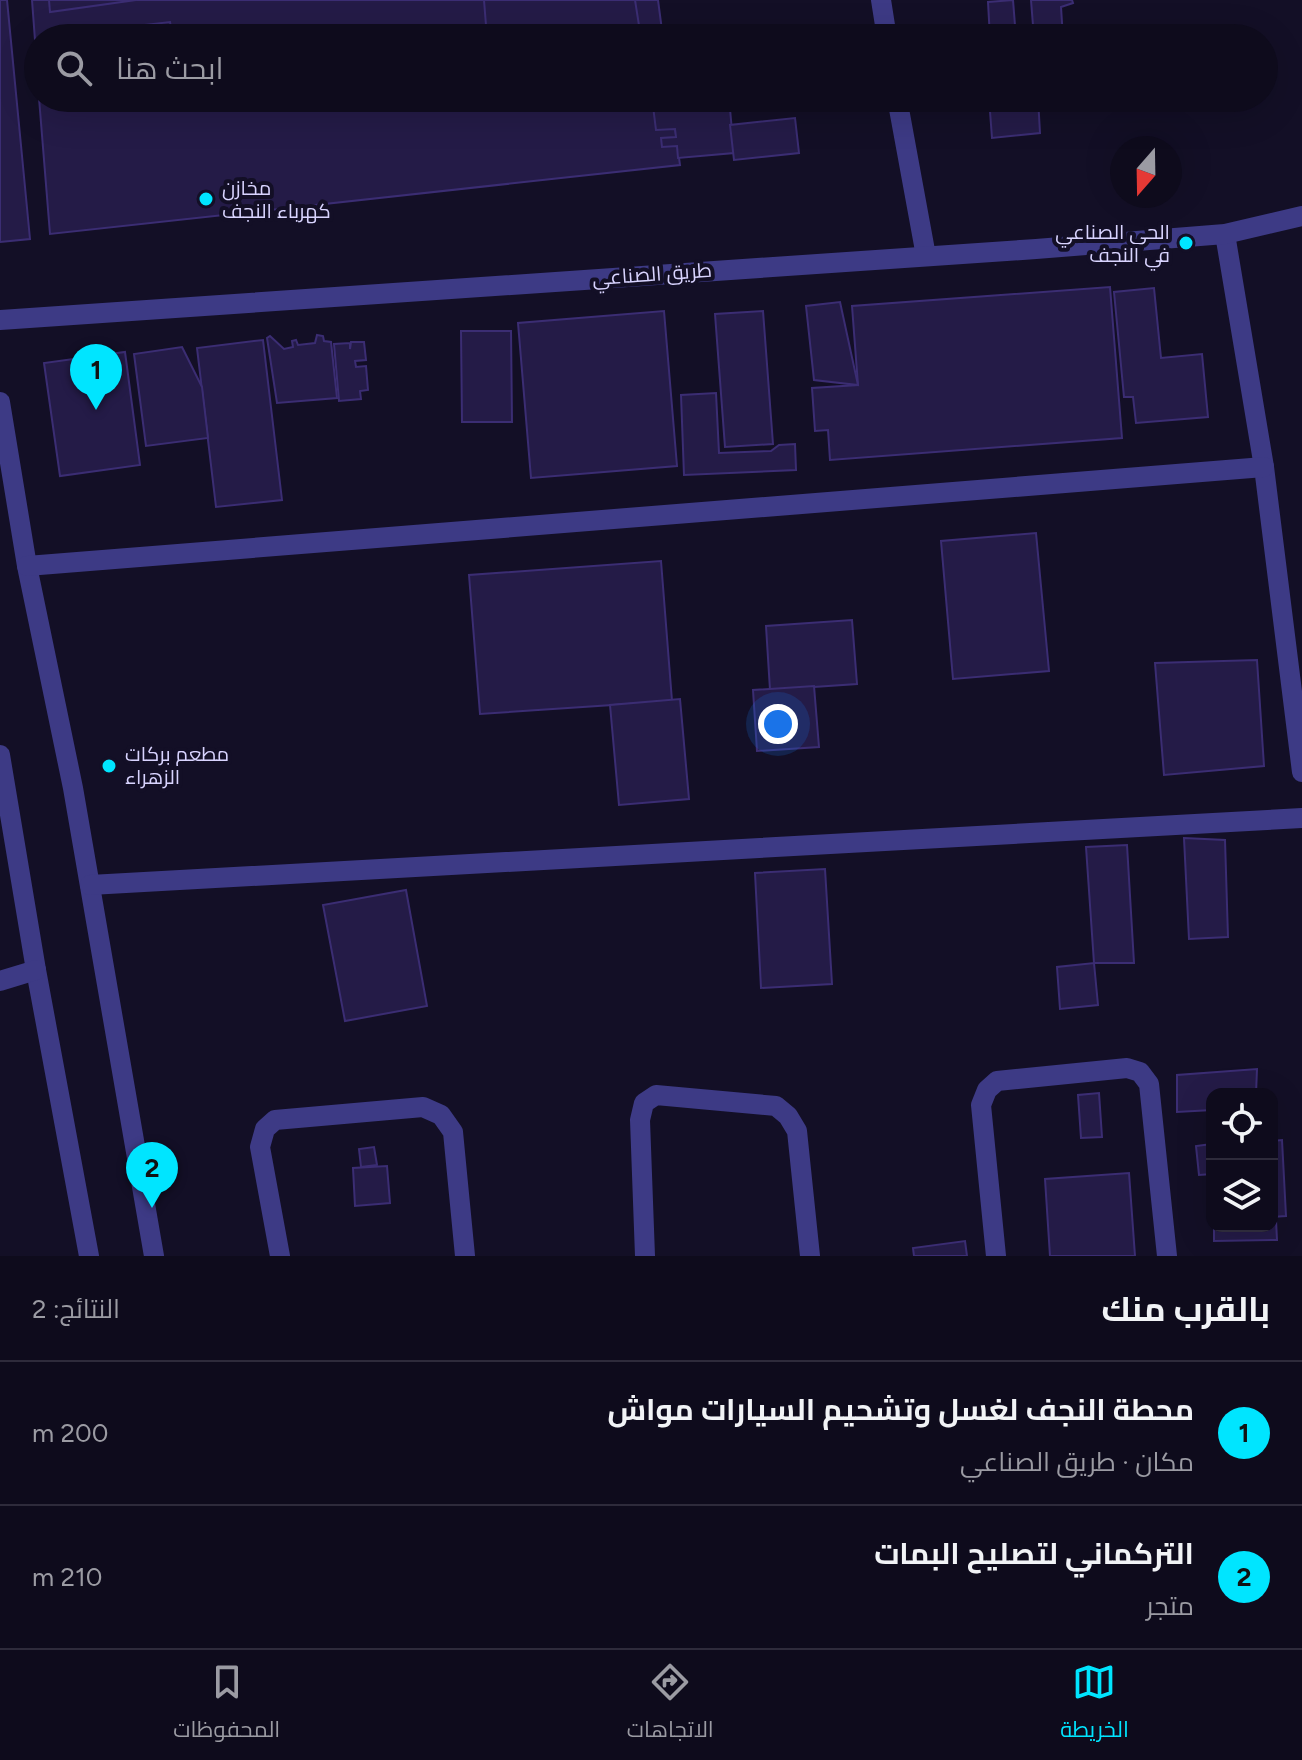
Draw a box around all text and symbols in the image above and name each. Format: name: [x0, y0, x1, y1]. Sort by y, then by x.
search box: [24, 24, 1278, 112]
icon: search: [52, 46, 96, 90]
text: ابحث هنا: [116, 50, 224, 87]
north arrow: [1110, 136, 1182, 208]
place label: مخازن كهرباء النجف: [222, 176, 331, 224]
marker: مخازن كهرباء النجف: [197, 190, 215, 208]
place label: الحي الصناعي في النجف: [1055, 220, 1170, 271]
marker: الحي الصناعي في النجف: [1177, 234, 1195, 252]
street label: طريق الصناعي: [591, 258, 713, 294]
pin: 1: [70, 344, 122, 410]
your location: [758, 704, 798, 744]
place label: مطعم بركات الزهراء: [125, 742, 229, 789]
marker: مطعم بركات الزهراء: [100, 757, 118, 775]
map controls: [1206, 1088, 1278, 1232]
button: locate: [1206, 1088, 1278, 1160]
pin: 2: [126, 1142, 178, 1208]
button: layers: [1206, 1160, 1278, 1232]
text: بالقرب منك: [1102, 1289, 1270, 1330]
text: النتائج: 2: [32, 1293, 120, 1325]
text: محطة النجف لغسل وتشحيم السيارات مواش: [608, 1391, 1194, 1428]
text: 200 m: [32, 1417, 108, 1449]
text: 1: [1239, 1417, 1250, 1449]
text: مكان · طريق الصناعي: [960, 1446, 1194, 1478]
text: التركماني لتصليح البمات: [874, 1535, 1194, 1572]
text: 210 m: [32, 1561, 103, 1593]
text: 2: [1236, 1561, 1252, 1593]
text: متجر: [1146, 1590, 1194, 1622]
tab: المحفوظات: [173, 1660, 280, 1750]
tab: الاتجاهات: [627, 1660, 714, 1750]
tab: الخريطة: [1060, 1660, 1129, 1750]

